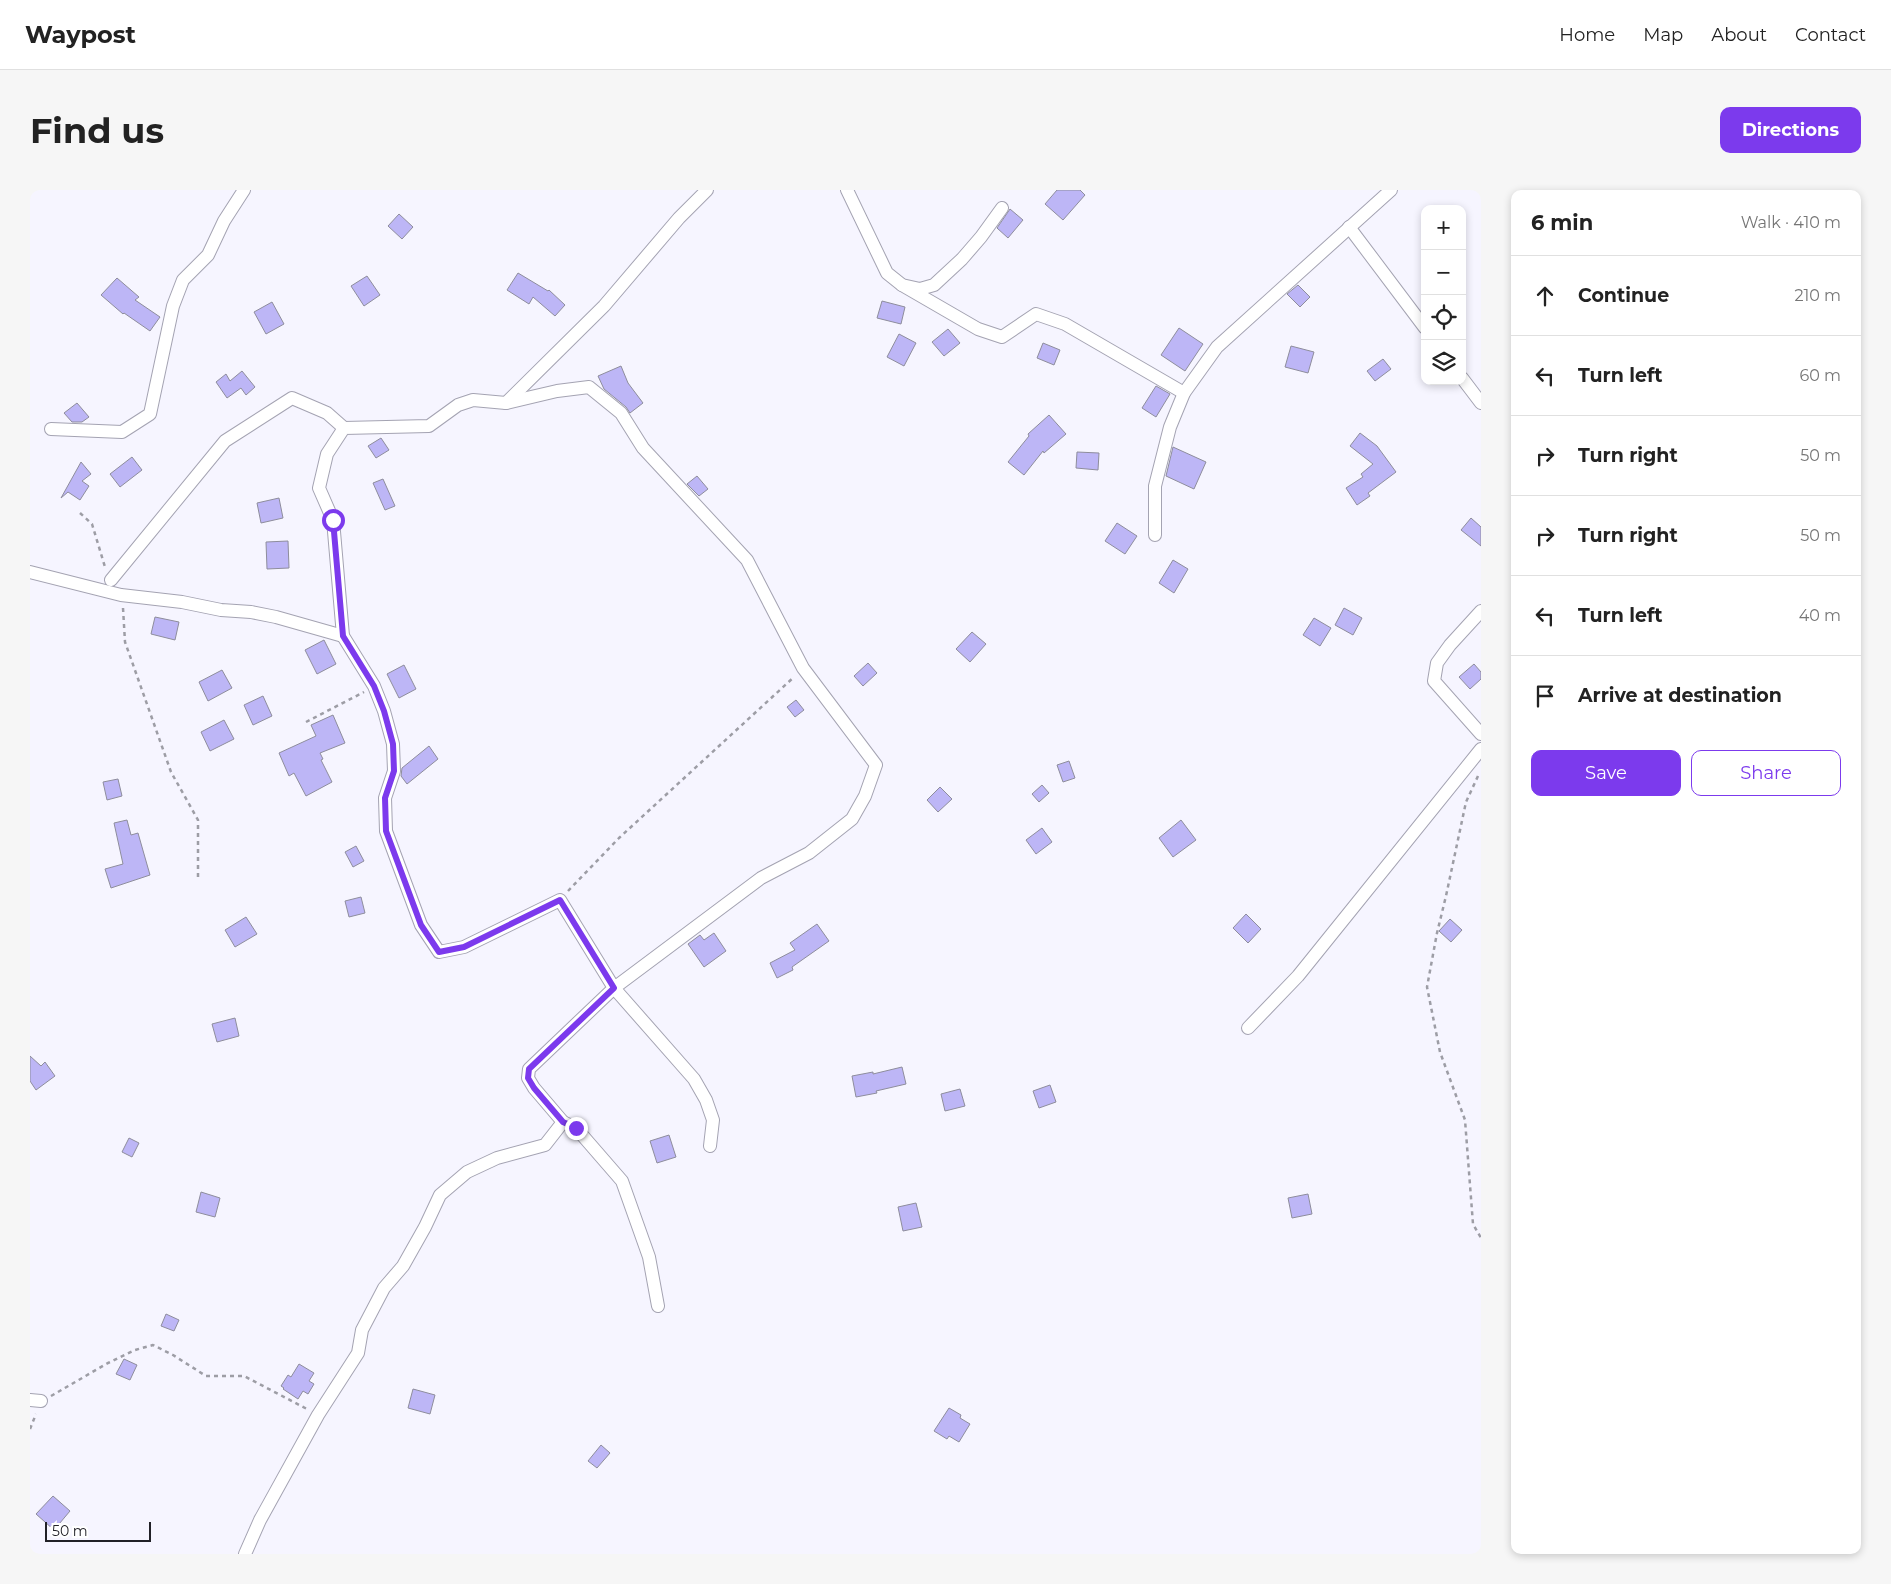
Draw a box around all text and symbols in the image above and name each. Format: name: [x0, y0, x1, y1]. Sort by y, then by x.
text: Waypost: [25, 20, 136, 49]
text: Home: [1559, 24, 1615, 46]
text: Map: [1643, 24, 1683, 46]
text: About: [1711, 24, 1767, 46]
text: Contact: [1795, 24, 1866, 46]
button: Directions: [1720, 107, 1861, 153]
text: Find us: [30, 109, 164, 152]
map controls: [1421, 205, 1466, 385]
button: +: [1421, 205, 1466, 250]
text: 6 min: [1531, 210, 1593, 235]
text: Walk · 410 m: [1741, 213, 1841, 232]
button: −: [1421, 250, 1466, 295]
icon: ahead: [1531, 282, 1559, 310]
text: Continue: [1578, 284, 1669, 307]
text: 210 m: [1794, 286, 1841, 305]
button: locate: [1421, 295, 1466, 340]
button: layers: [1421, 340, 1466, 385]
icon: left: [1531, 362, 1559, 390]
text: Turn left: [1578, 364, 1663, 387]
text: 60 m: [1799, 366, 1841, 385]
icon: right: [1531, 442, 1559, 470]
text: Turn right: [1578, 444, 1678, 467]
text: 50 m: [1800, 446, 1841, 465]
route start: [322, 509, 345, 532]
icon: right: [1531, 522, 1559, 550]
text: Turn right: [1578, 524, 1678, 547]
text: 50 m: [1800, 526, 1841, 545]
icon: left: [1531, 602, 1559, 630]
text: Turn left: [1578, 604, 1663, 627]
text: 40 m: [1799, 606, 1841, 625]
icon: arrive: [1531, 682, 1559, 710]
text: Arrive at destination: [1578, 684, 1782, 707]
button: Save: [1531, 750, 1681, 796]
button: Share: [1691, 750, 1841, 796]
route end: [565, 1117, 588, 1140]
scale bar: [45, 1519, 151, 1542]
text: 50 m: [52, 1522, 88, 1540]

